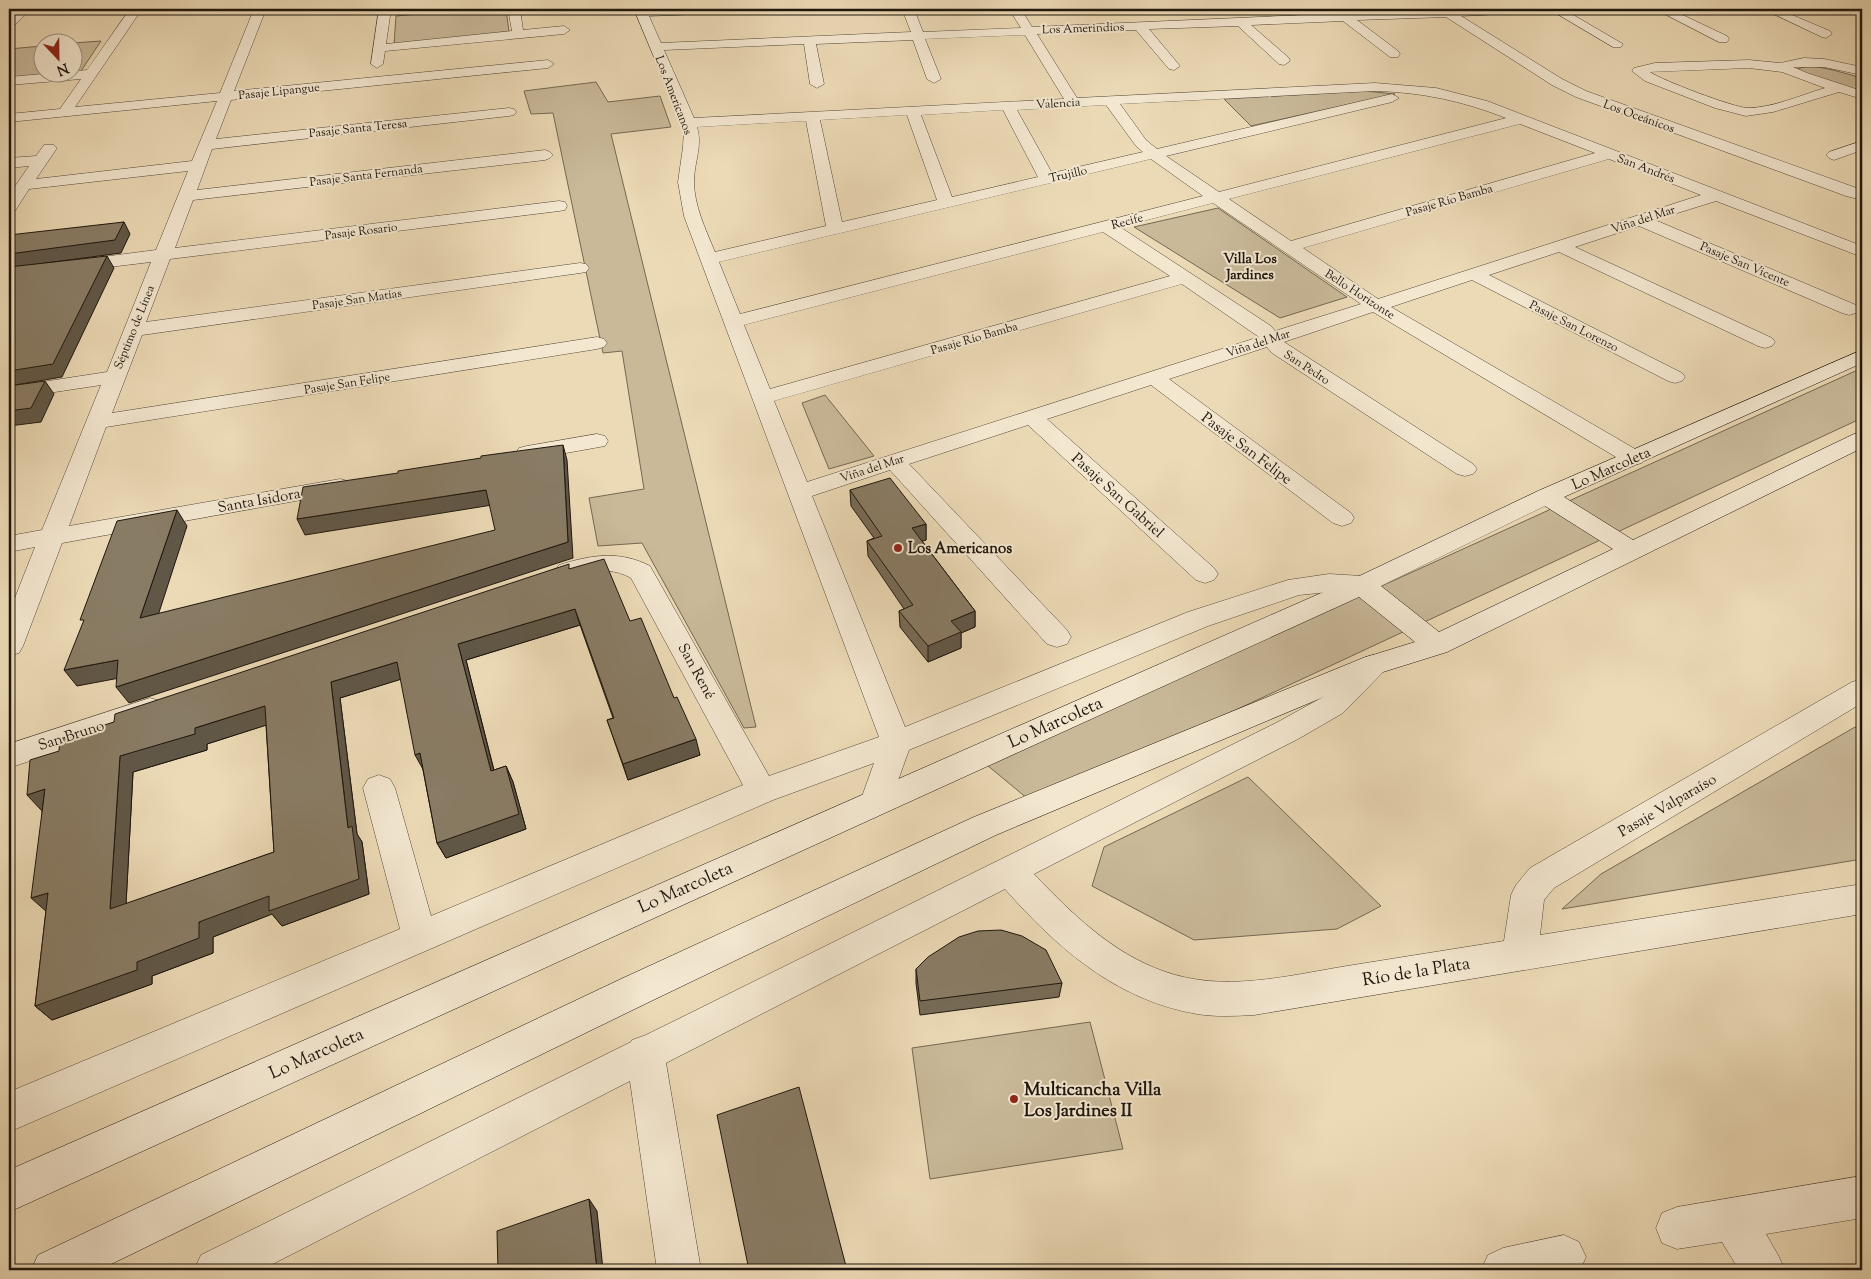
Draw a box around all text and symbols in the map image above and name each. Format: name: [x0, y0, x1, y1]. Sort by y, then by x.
street label: Los Amerindios: [1041, 19, 1125, 39]
north arrow: [32, 32, 82, 82]
street label: Los Americanos: [650, 53, 696, 138]
text: N: [53, 57, 71, 80]
street label: Pasaje Lipangue: [237, 79, 321, 105]
street label: Valencia: [1035, 94, 1081, 114]
street label: Los Oceánicos: [1600, 96, 1677, 138]
street label: Pasaje Santa Teresa: [308, 115, 409, 143]
street label: San Andrés: [1614, 150, 1677, 188]
street label: Pasaje Santa Fernanda: [308, 160, 424, 192]
street label: Trujillo: [1047, 162, 1090, 188]
street label: Pasaje Río Bamba: [1404, 180, 1495, 222]
street label: Viña del Mar: [1609, 201, 1678, 239]
street label: Recife: [1109, 209, 1146, 235]
street label: Pasaje Rosario: [324, 219, 399, 245]
street label: Pasaje San Vicente: [1697, 238, 1793, 292]
district label: Villa Los Jardines: [1223, 250, 1277, 286]
street label: Bello Horizonte: [1321, 265, 1398, 325]
street label: Séptimo de Línea: [110, 282, 160, 372]
street label: Pasaje San Matías: [311, 285, 403, 315]
street label: Pasaje San Lorenzo: [1526, 297, 1622, 357]
street label: Pasaje Río Bamba: [929, 318, 1020, 360]
street label: Viña del Mar: [1224, 325, 1293, 363]
street label: San Pedro: [1280, 346, 1333, 390]
street label: Pasaje San Felipe: [303, 368, 392, 400]
street label: Pasaje San Felipe: [1196, 408, 1296, 490]
street label: Lo Marcoleta: [1569, 443, 1655, 496]
street label: Pasaje San Gabriel: [1066, 449, 1168, 543]
street label: Viña del Mar: [838, 450, 907, 488]
street label: Santa Isidora: [216, 484, 302, 519]
place label: Los Americanos: [908, 539, 1012, 560]
marker: Los Americanos: [892, 542, 904, 554]
street label: San René: [672, 640, 720, 703]
street label: Lo Marcoleta: [1004, 691, 1107, 756]
street label: San Bruno: [36, 716, 107, 757]
street label: Pasaje Valparaíso: [1615, 770, 1721, 843]
street label: Lo Marcoleta: [634, 856, 737, 921]
street label: Río de la Plata: [1361, 952, 1472, 994]
street label: Lo Marcoleta: [265, 1022, 368, 1087]
place label: Multicancha Villa Los Jardines II: [1024, 1078, 1162, 1125]
marker: Multicancha Villa Los Jardines II: [1008, 1093, 1020, 1105]

